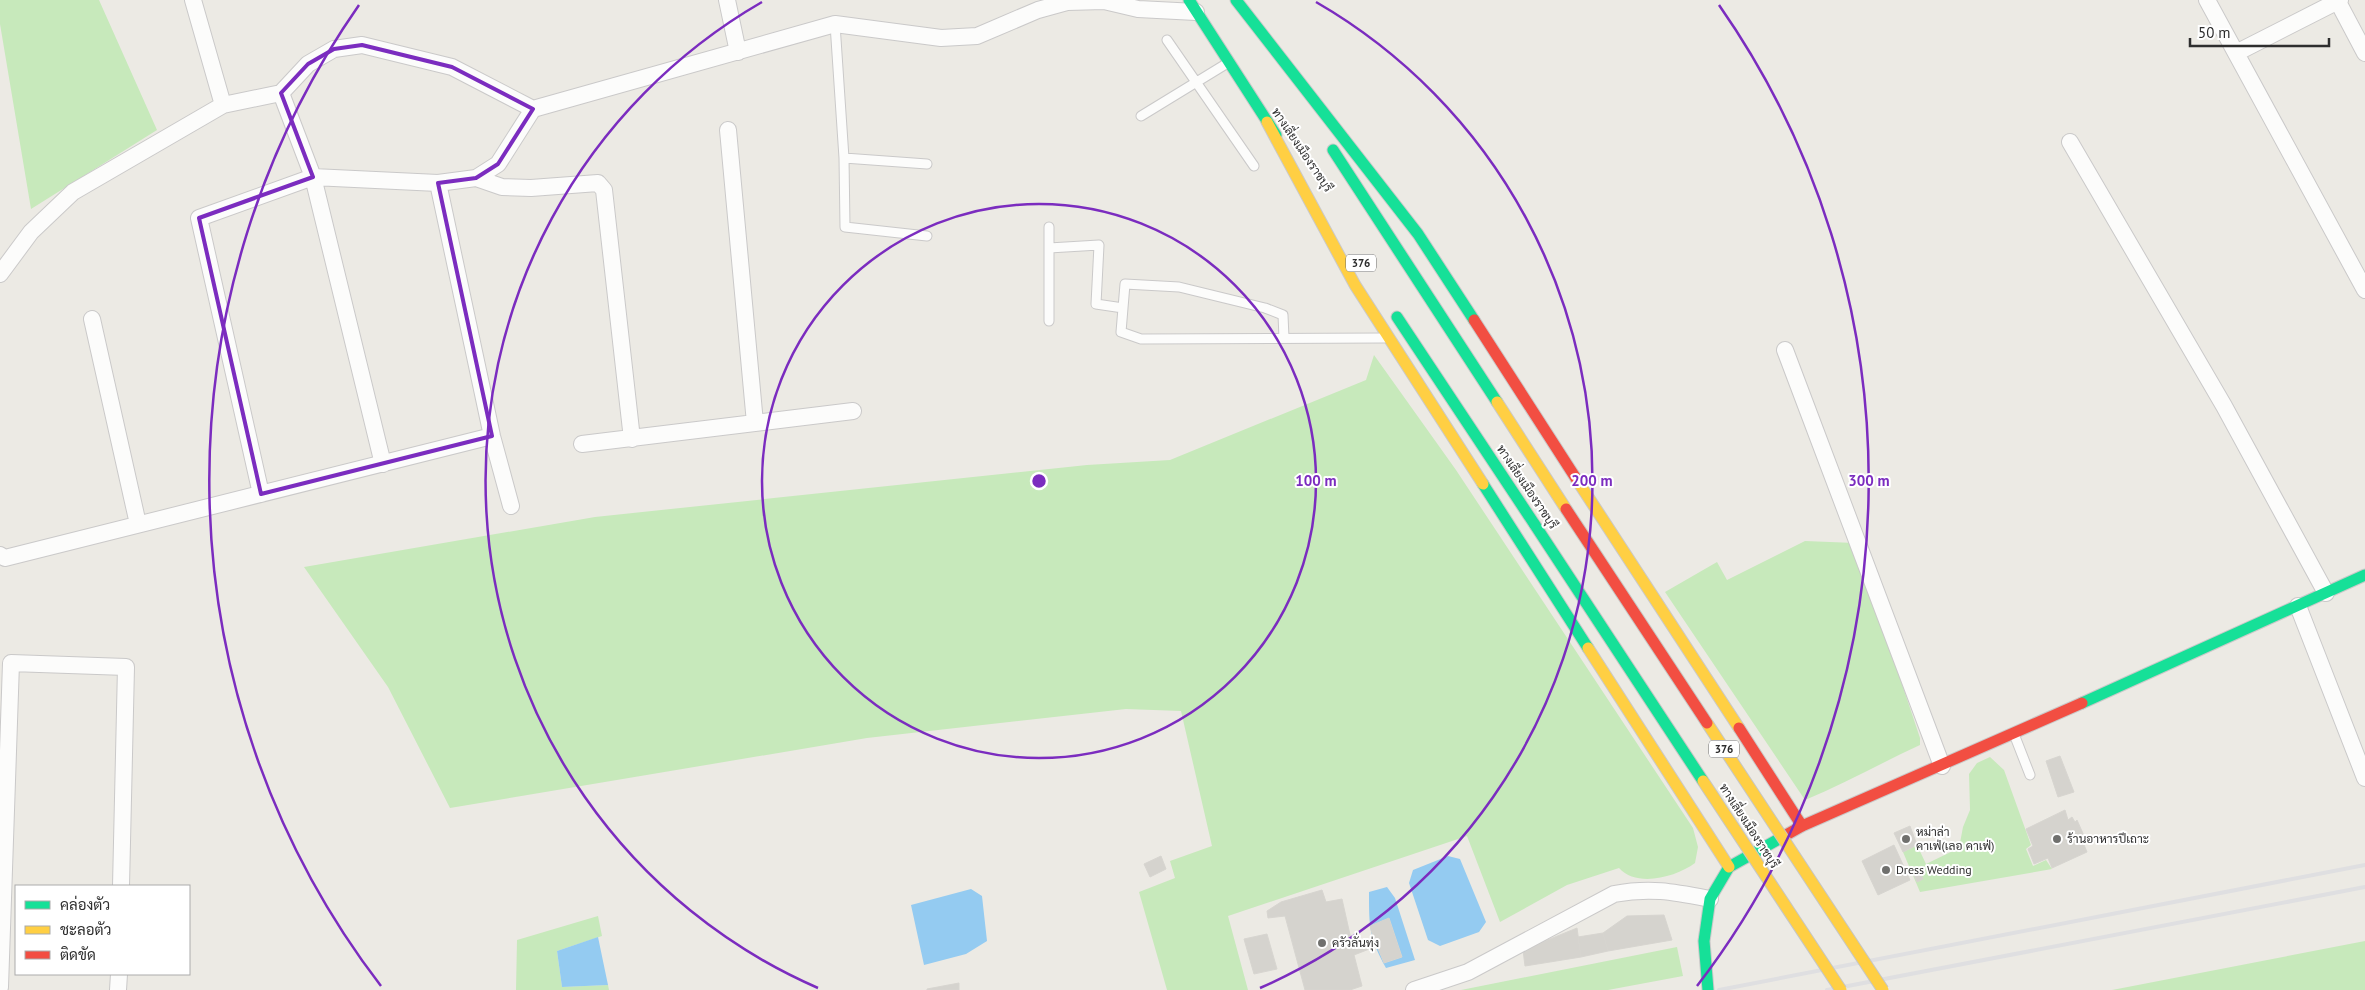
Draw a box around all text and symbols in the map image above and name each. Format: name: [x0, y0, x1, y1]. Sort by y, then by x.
scale bar: [2190, 15, 2329, 47]
text: 50 m: [2198, 23, 2231, 42]
street label: ทางเลี่ยงเมืองราชบุรี: [1267, 103, 1339, 196]
road number: 376: [1346, 254, 1376, 272]
street label: ทางเลี่ยงเมืองราชบุรี: [1492, 440, 1564, 533]
text: 100 m: [1295, 471, 1337, 490]
text: 200 m: [1571, 471, 1613, 490]
text: 300 m: [1848, 471, 1890, 490]
centre of rings: [1030, 472, 1048, 490]
road number: 376: [1709, 741, 1739, 758]
street label: ทางเลี่ยงเมืองราชบุรี: [1715, 779, 1785, 872]
place label: หม่าล่า คาเฟ่(เลอ คาเฟ่): [1916, 824, 1994, 853]
place label: ร้านอาหารปีเถาะ: [2067, 831, 2149, 846]
marker: หม่าล่า คาเฟ่(เลอ คาเฟ่): [1900, 833, 1912, 845]
marker: ร้านอาหารปีเถาะ: [2051, 833, 2063, 845]
place label: Dress Wedding: [1896, 862, 1972, 877]
marker: Dress Wedding: [1880, 864, 1892, 876]
legend: [15, 885, 190, 975]
text: คล่องตัว: [60, 895, 110, 914]
text: ชะลอตัว: [60, 920, 111, 939]
place label: ครัวลั่นทุ่ง: [1332, 932, 1379, 952]
marker: ครัวลั่นทุ่ง: [1316, 937, 1328, 949]
text: ติดขัด: [60, 945, 96, 964]

